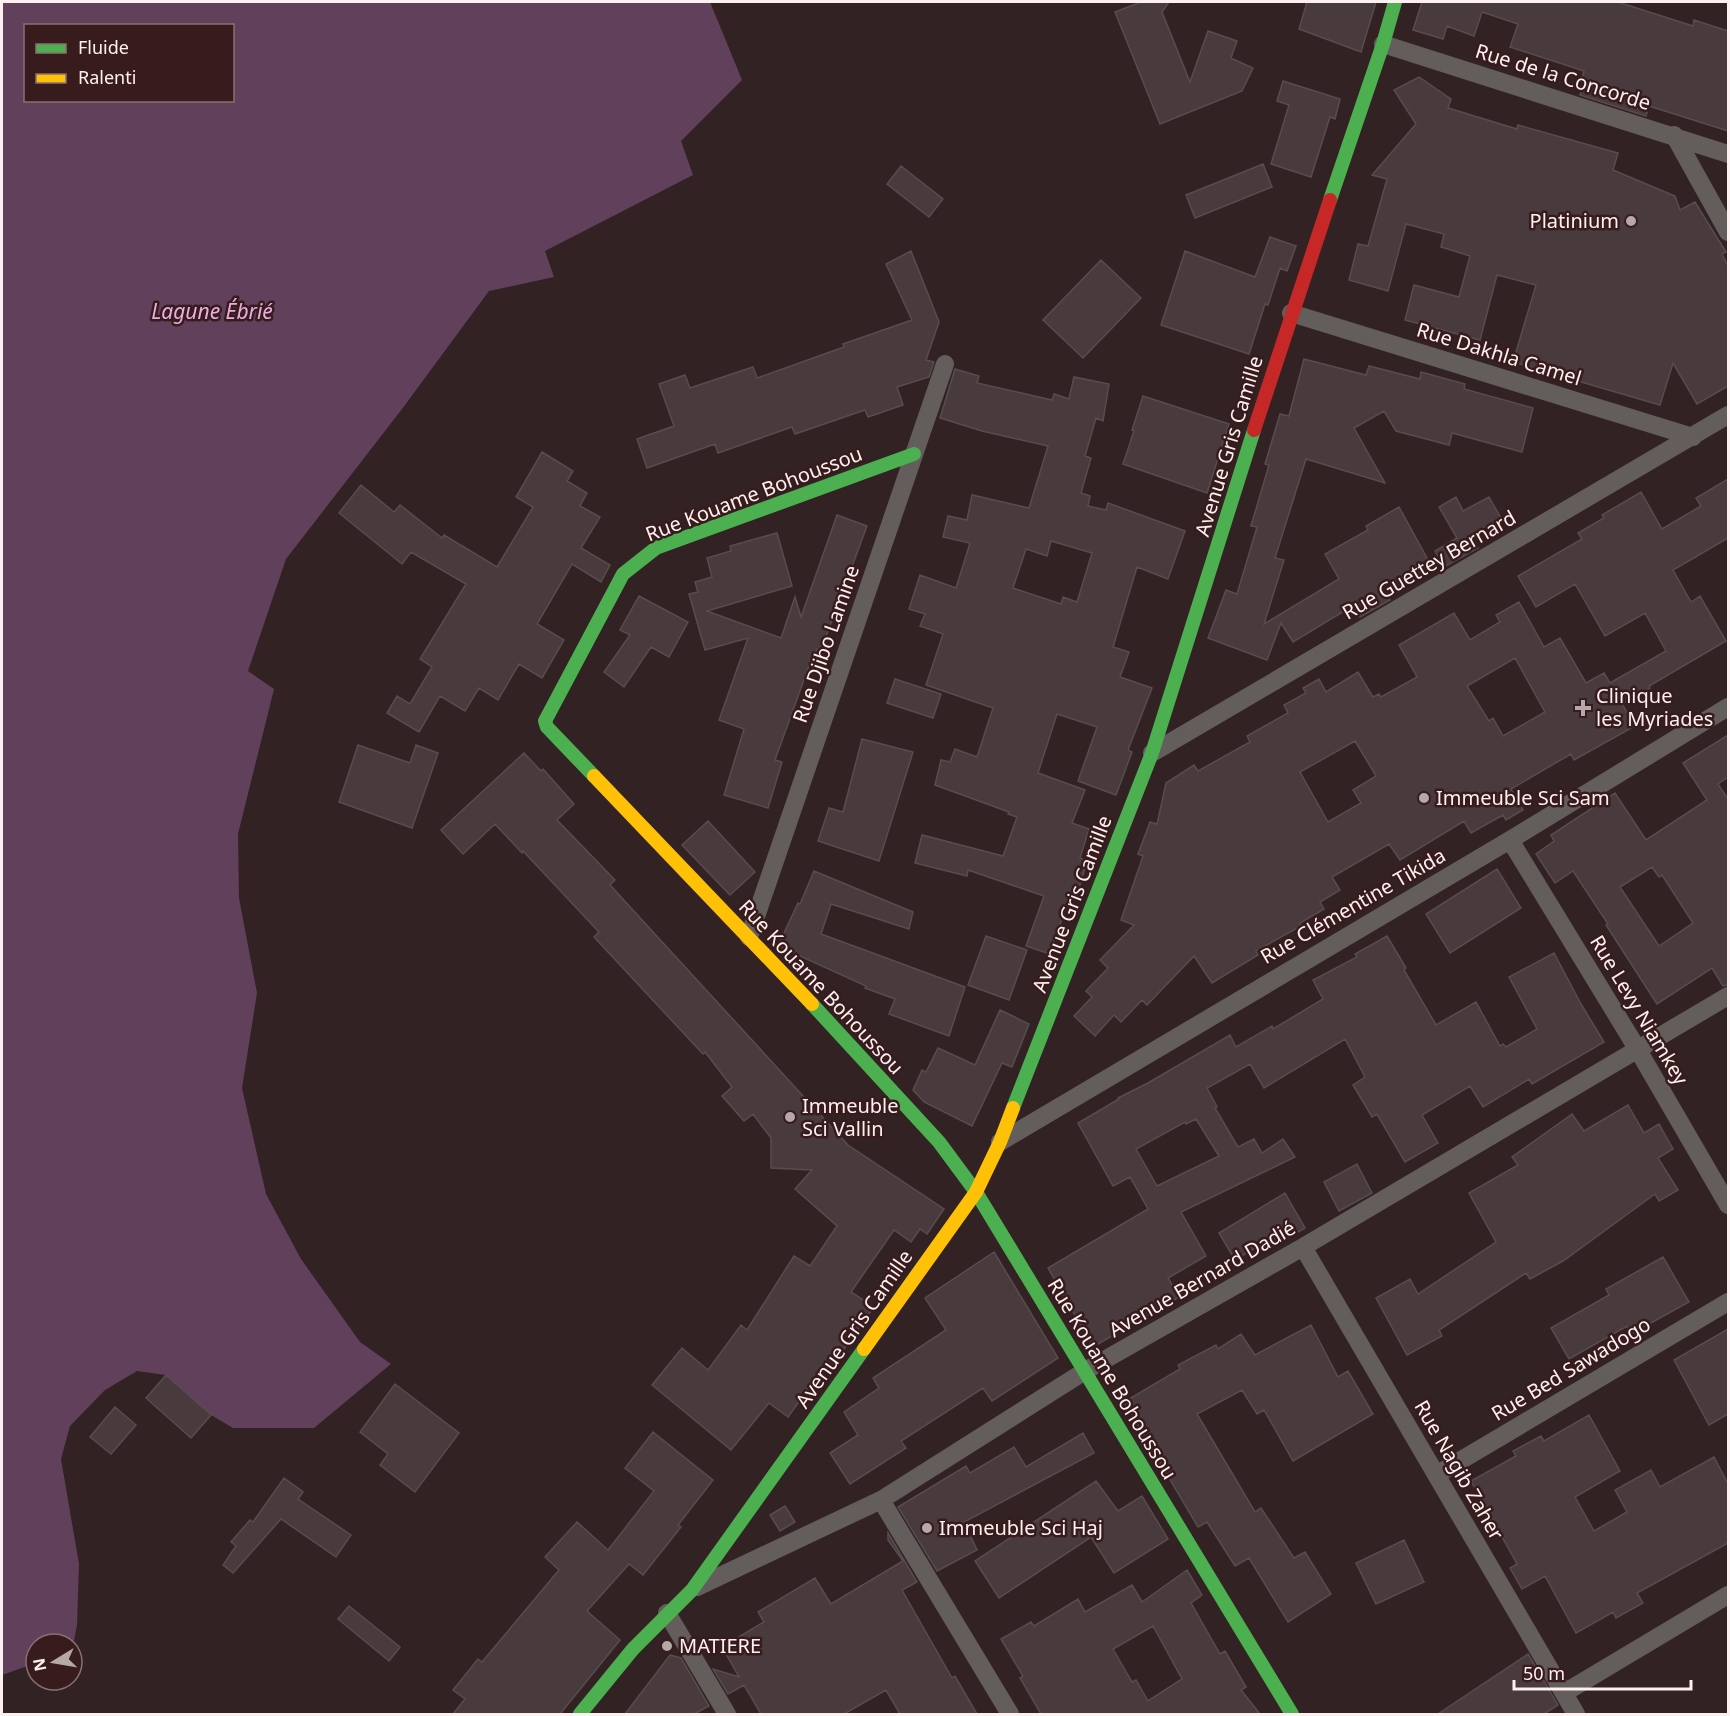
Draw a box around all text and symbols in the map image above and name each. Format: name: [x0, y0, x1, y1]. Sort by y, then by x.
legend: [24, 24, 234, 102]
text: Fluide: [78, 35, 129, 59]
street label: Rue de la Concorde: [1472, 37, 1654, 116]
text: Ralenti: [78, 65, 136, 89]
place label: Platinium: [1530, 207, 1619, 234]
marker: Platinium: [1624, 214, 1638, 228]
water label: Lagune Ébrié: [151, 297, 273, 325]
street label: Rue Dakhla Camel: [1414, 316, 1585, 391]
street label: Avenue Gris Camille: [1188, 352, 1269, 539]
street label: Rue Kouame Bohoussou: [642, 440, 866, 547]
street label: Rue Guettey Bernard: [1337, 504, 1521, 625]
street label: Rue Djibo Lamine: [786, 561, 865, 726]
place label: Clinique les Myriades: [1596, 682, 1713, 732]
marker: Clinique les Myriades: [1574, 699, 1592, 717]
place label: Immeuble Sci Sam: [1436, 784, 1610, 811]
marker: Immeuble Sci Sam: [1417, 791, 1431, 805]
street label: Avenue Gris Camille: [1025, 811, 1118, 996]
street label: Rue Clémentine Tikida: [1255, 841, 1450, 970]
street label: Rue Kouame Bohoussou: [733, 893, 910, 1080]
street label: Rue Levy Niamkey: [1584, 930, 1695, 1090]
place label: Immeuble Sci Vallin: [802, 1092, 899, 1142]
marker: Immeuble Sci Vallin: [783, 1110, 797, 1124]
street label: Avenue Bernard Dadié: [1103, 1214, 1300, 1343]
street label: Avenue Gris Camille: [789, 1244, 918, 1413]
street label: Rue Kouame Bohoussou: [1042, 1273, 1183, 1484]
street label: Rue Bed Sawadogo: [1486, 1310, 1655, 1427]
street label: Rue Nagib Zaher: [1408, 1395, 1510, 1545]
place label: Immeuble Sci Haj: [939, 1514, 1103, 1541]
marker: Immeuble Sci Haj: [920, 1521, 934, 1535]
north arrow: [24, 1632, 84, 1692]
place label: MATIERE: [679, 1632, 761, 1659]
marker: MATIERE: [660, 1639, 674, 1653]
scale bar: [1514, 1653, 1691, 1691]
text: N: [27, 1656, 51, 1673]
text: 50 m: [1523, 1661, 1565, 1685]

